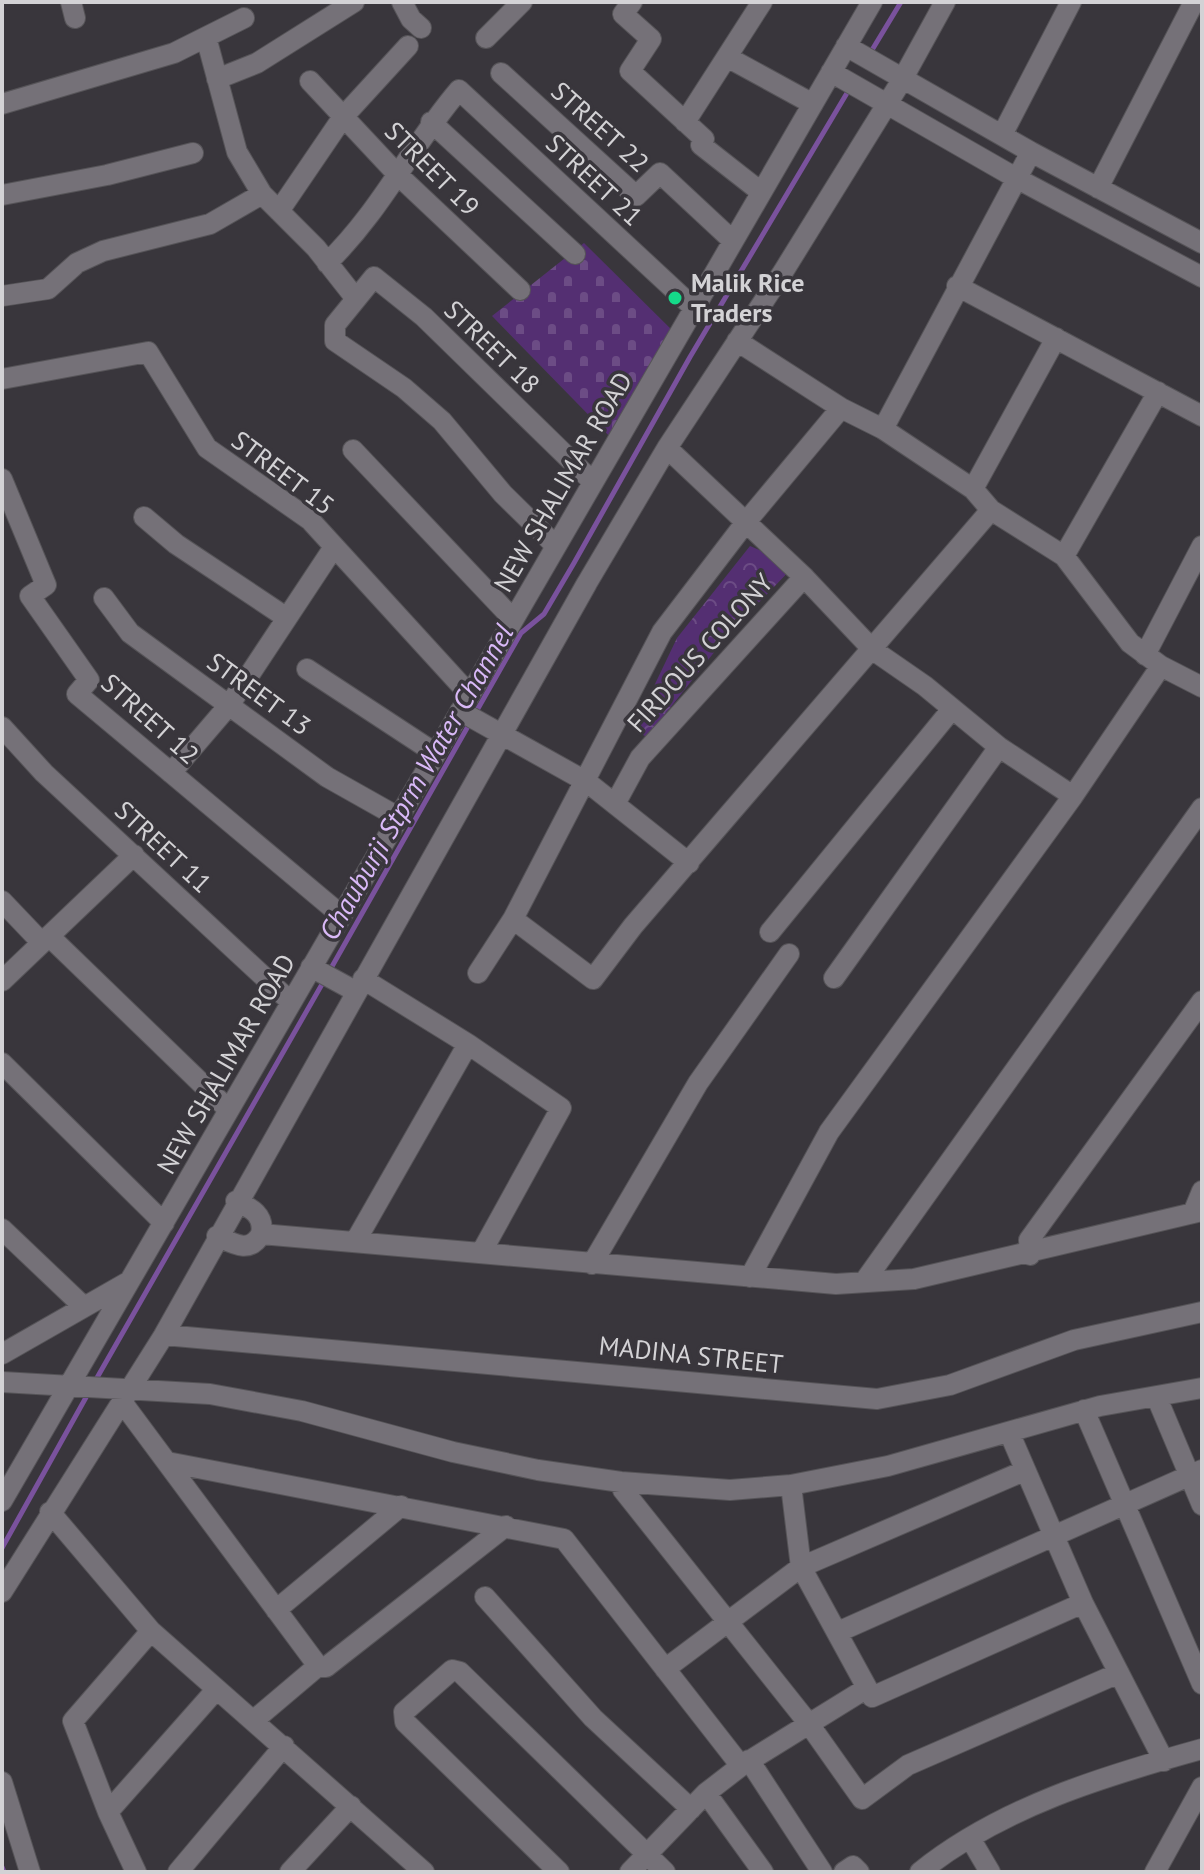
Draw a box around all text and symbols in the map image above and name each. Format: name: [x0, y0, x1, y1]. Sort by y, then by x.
street label: STREET 22: [545, 74, 656, 179]
street label: STREET 19: [378, 114, 487, 223]
street label: STREET 21: [539, 127, 650, 233]
place label: Malik Rice Traders: [691, 266, 805, 329]
marker: Malik Rice Traders: [666, 289, 684, 307]
street label: STREET 18: [438, 293, 547, 400]
street label: NEW SHALIMAR ROAD: [486, 366, 639, 598]
street label: STREET 15: [225, 423, 341, 522]
street label: FIRDOUS COLONY: [620, 566, 780, 739]
water label: Chauburji Stprm Water Channel: [310, 617, 522, 946]
street label: STREET 13: [201, 645, 318, 742]
street label: STREET 12: [95, 666, 206, 771]
street label: STREET 11: [108, 794, 219, 900]
street label: NEW SHALIMAR ROAD: [149, 948, 302, 1180]
street label: MADINA STREET: [597, 1328, 785, 1381]

